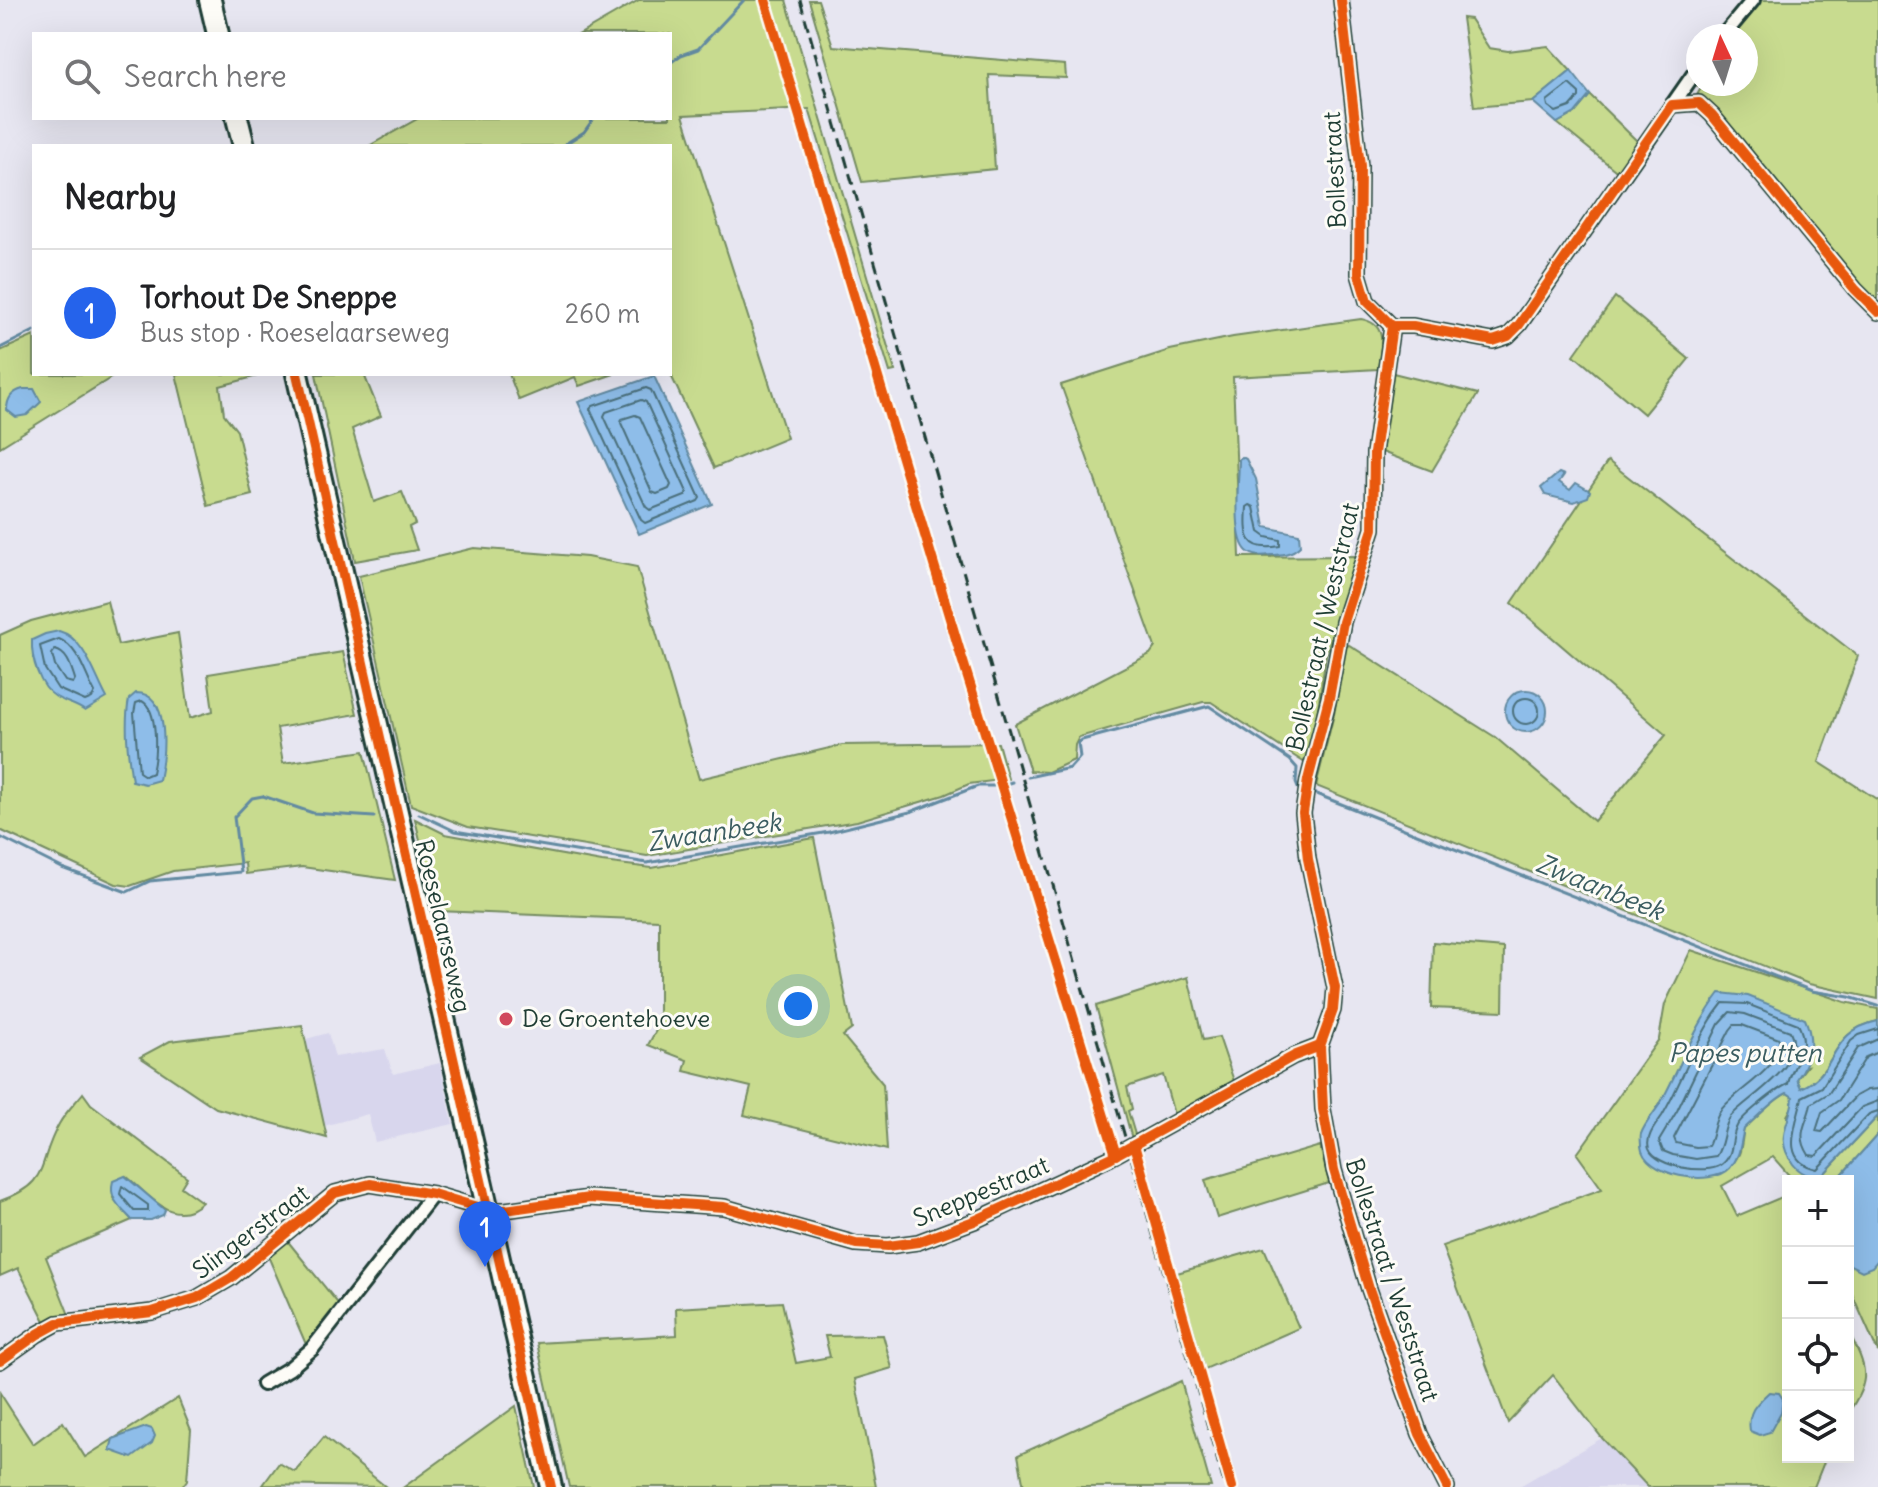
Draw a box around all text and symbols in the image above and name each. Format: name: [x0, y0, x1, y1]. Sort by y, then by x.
north arrow: [1686, 24, 1758, 96]
search box: [32, 32, 672, 120]
icon: search: [60, 54, 104, 98]
text: Search here: [124, 57, 287, 95]
street label: Bollestraat: [1316, 111, 1352, 229]
text: Nearby: [64, 175, 177, 218]
text: Torhout De Sneppe: [140, 278, 397, 316]
text: 1: [85, 297, 95, 330]
text: 260 m: [565, 297, 640, 330]
text: Bus stop · Roeselaarseweg: [140, 316, 450, 349]
street label: Bollestraat / Weststraat: [1279, 500, 1365, 754]
water label: Zwaanbeek: [645, 804, 785, 858]
street label: Roeselaarseweg: [409, 836, 478, 1015]
water label: Zwaanbeek: [1532, 846, 1670, 928]
your location: [778, 986, 818, 1026]
place label: De Groentehoeve: [522, 1003, 710, 1033]
marker: De Groentehoeve: [497, 1010, 515, 1028]
water label: Papes putten: [1668, 1036, 1822, 1069]
street label: Sneppestraat: [908, 1149, 1053, 1233]
street label: Bollestraat / Weststraat: [1339, 1154, 1446, 1405]
map controls: [1782, 1175, 1854, 1463]
button: +: [1782, 1175, 1854, 1247]
street label: Slingerstraat: [186, 1178, 315, 1285]
pin: 1: [459, 1201, 511, 1267]
button: −: [1782, 1247, 1854, 1319]
button: locate: [1782, 1319, 1854, 1391]
button: layers: [1782, 1391, 1854, 1463]

